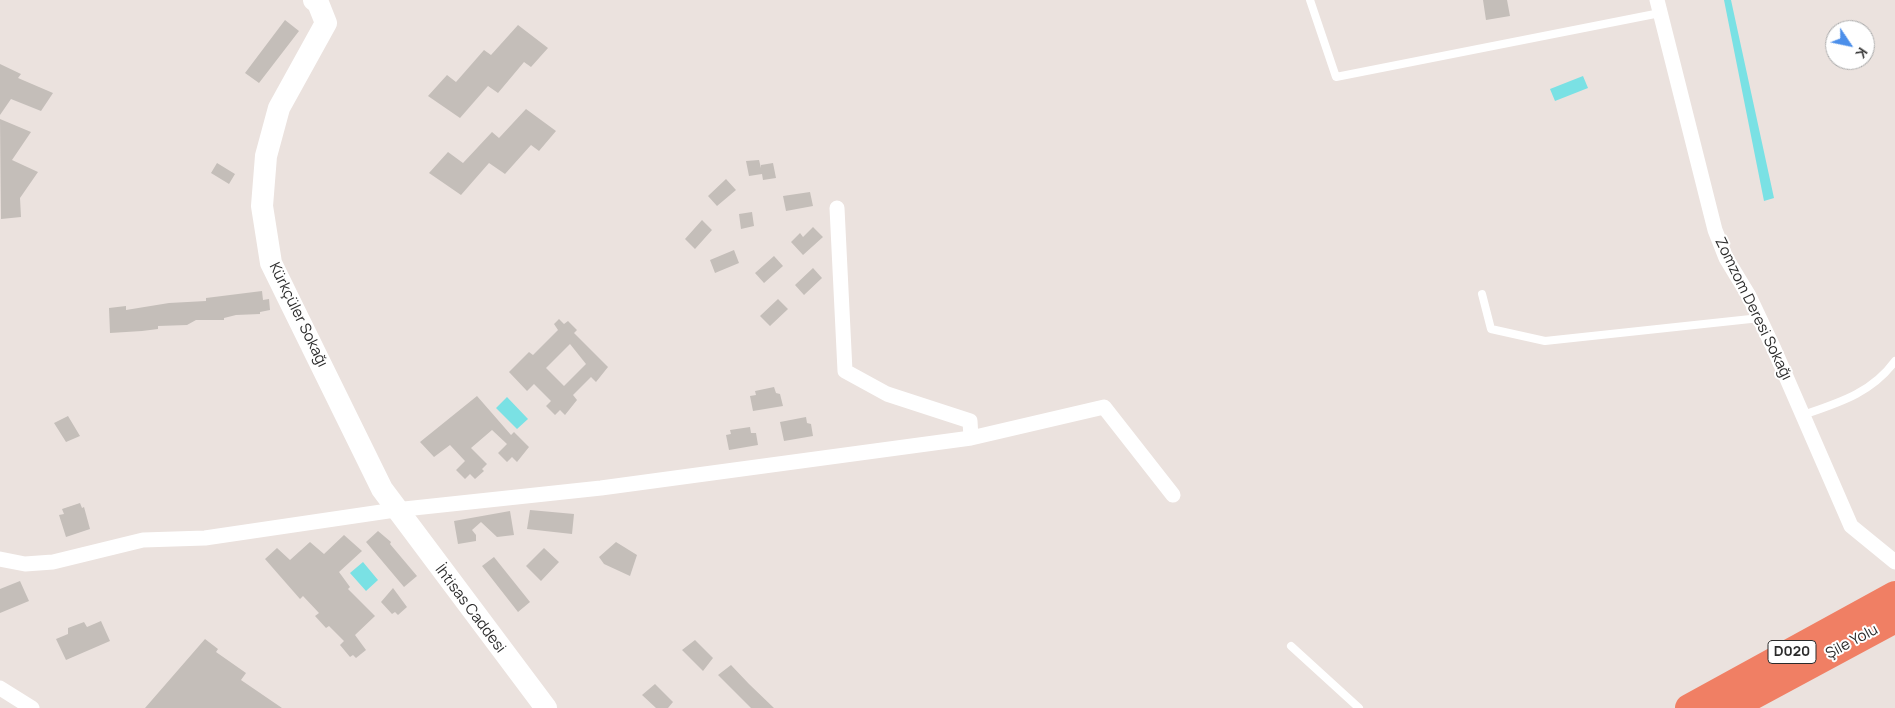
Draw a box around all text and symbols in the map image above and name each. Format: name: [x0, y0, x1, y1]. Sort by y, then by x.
north arrow: [1825, 20, 1875, 70]
text: K: [1852, 44, 1872, 62]
street label: Zomzom Deresi Sokağı: [1711, 235, 1795, 383]
street label: Kürkçüler Sokağı: [265, 260, 331, 370]
street label: İhtisas Caddesi: [431, 561, 509, 657]
street label: Şile Yolu: [1823, 621, 1881, 663]
road number: D020: [1768, 640, 1816, 664]

